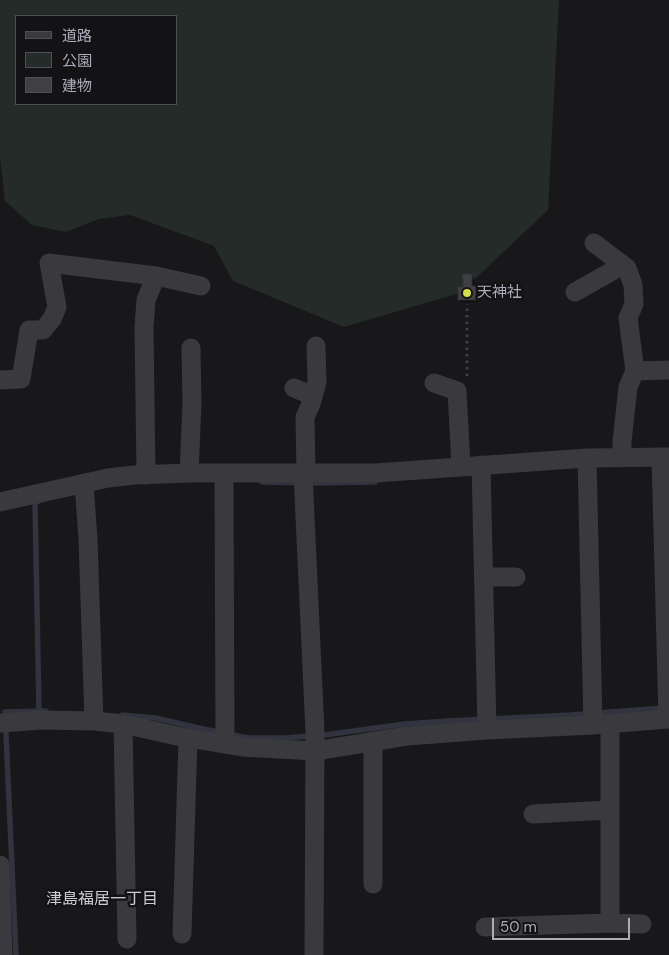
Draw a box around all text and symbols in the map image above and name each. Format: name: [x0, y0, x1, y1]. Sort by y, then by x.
legend: [15, 15, 178, 105]
text: 道路: [62, 26, 92, 46]
text: 公園: [62, 51, 92, 71]
text: 建物: [62, 76, 92, 96]
place label: 天神社: [477, 284, 522, 302]
marker: 天神社: [461, 287, 473, 299]
district label: 津島福居一丁目: [46, 890, 158, 910]
scale bar: [494, 908, 632, 940]
text: 50 m: [500, 917, 537, 937]

